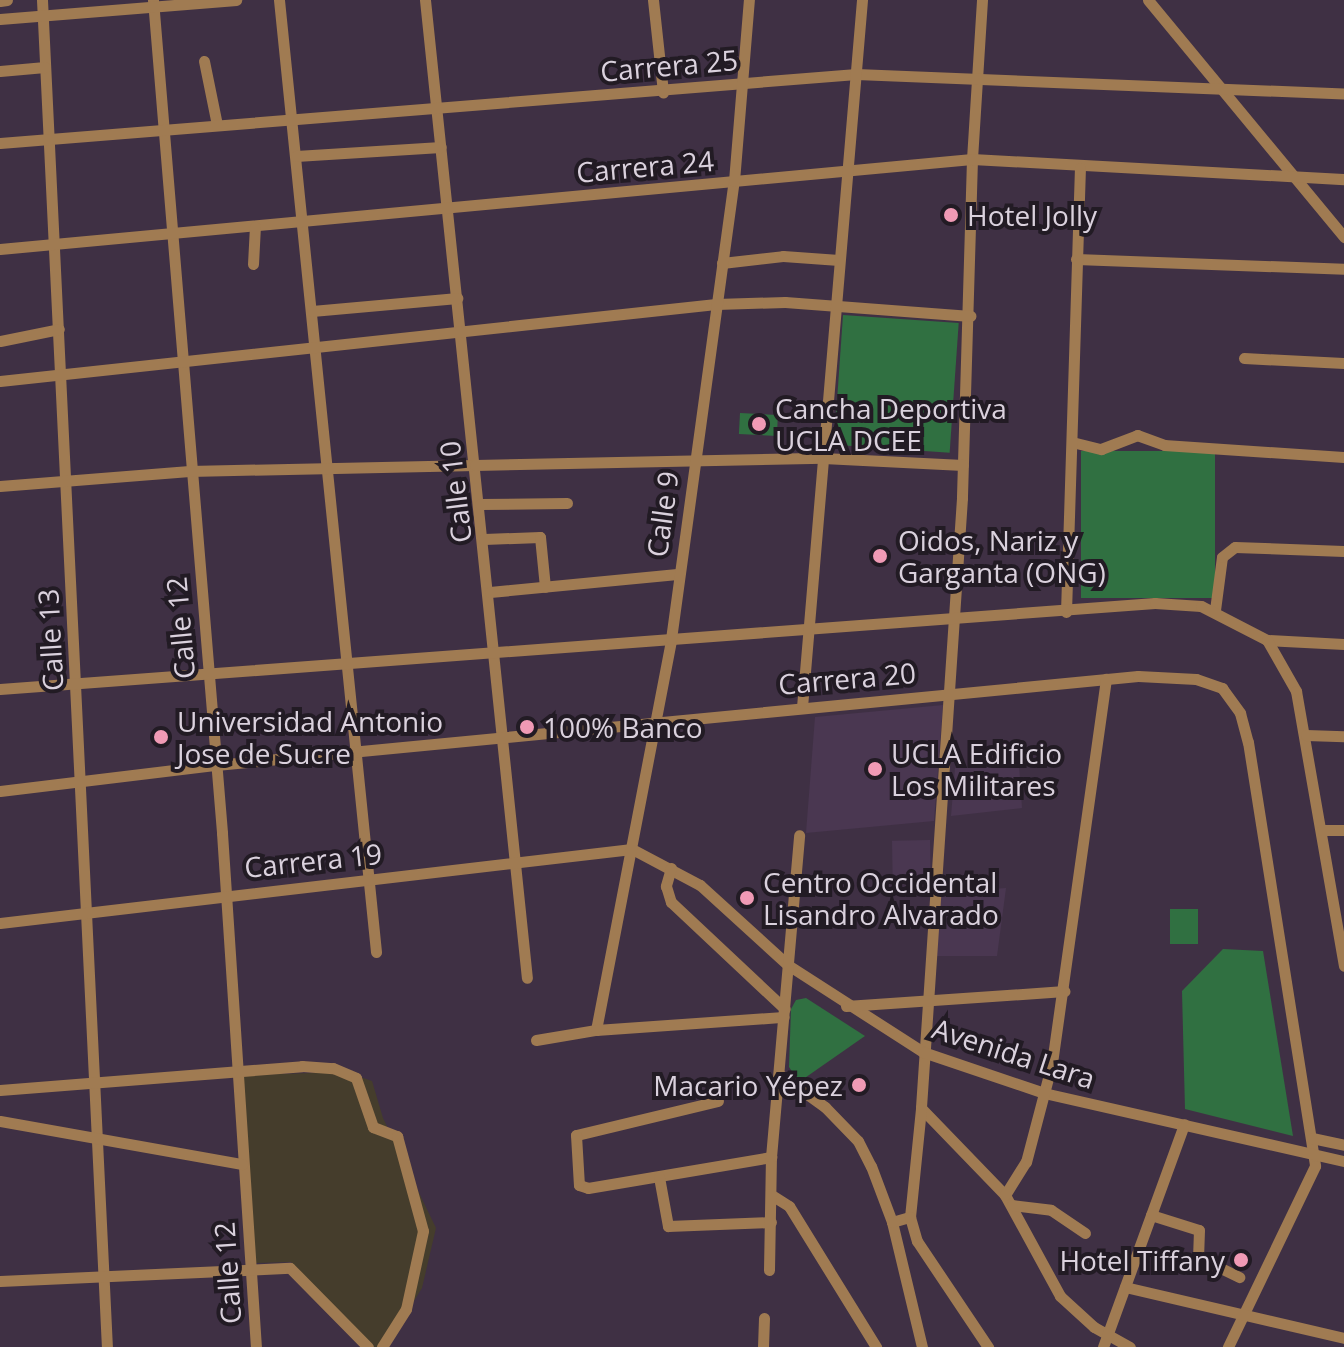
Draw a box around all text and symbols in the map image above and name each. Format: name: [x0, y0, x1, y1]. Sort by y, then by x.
street label: Carrera 25: [599, 42, 739, 88]
street label: Carrera 24: [575, 143, 715, 189]
place label: Hotel Jolly: [967, 198, 1097, 232]
marker: Hotel Jolly: [942, 206, 960, 224]
place label: Cancha Deportiva UCLA DCEE: [775, 391, 1007, 457]
marker: Cancha Deportiva UCLA DCEE: [750, 415, 768, 433]
street label: Calle 10: [432, 439, 478, 545]
street label: Calle 9: [639, 469, 685, 559]
place label: Oidos, Nariz y Garganta (ONG): [898, 523, 1106, 589]
marker: Oidos, Nariz y Garganta (ONG): [869, 545, 891, 567]
street label: Calle 12: [159, 576, 201, 680]
street label: Calle 13: [31, 588, 69, 692]
street label: Carrera 20: [777, 655, 917, 701]
place label: Universidad Antonio Jose de Sucre: [177, 704, 443, 770]
place label: 100% Banco: [543, 710, 703, 744]
marker: 100% Banco: [518, 718, 536, 736]
marker: Universidad Antonio Jose de Sucre: [152, 728, 170, 746]
place label: UCLA Edificio Los Militares: [891, 736, 1062, 802]
marker: UCLA Edificio Los Militares: [866, 760, 884, 778]
street label: Carrera 19: [243, 836, 383, 884]
place label: Centro Occidental Lisandro Alvarado: [763, 865, 999, 931]
marker: Centro Occidental Lisandro Alvarado: [738, 889, 756, 907]
street label: Avenida Lara: [929, 1011, 1099, 1095]
place label: Macario Yépez: [653, 1068, 843, 1102]
marker: Macario Yépez: [850, 1076, 868, 1094]
street label: Calle 12: [207, 1221, 247, 1325]
place label: Hotel Tiffany: [1059, 1243, 1225, 1277]
marker: Hotel Tiffany: [1232, 1251, 1250, 1269]

